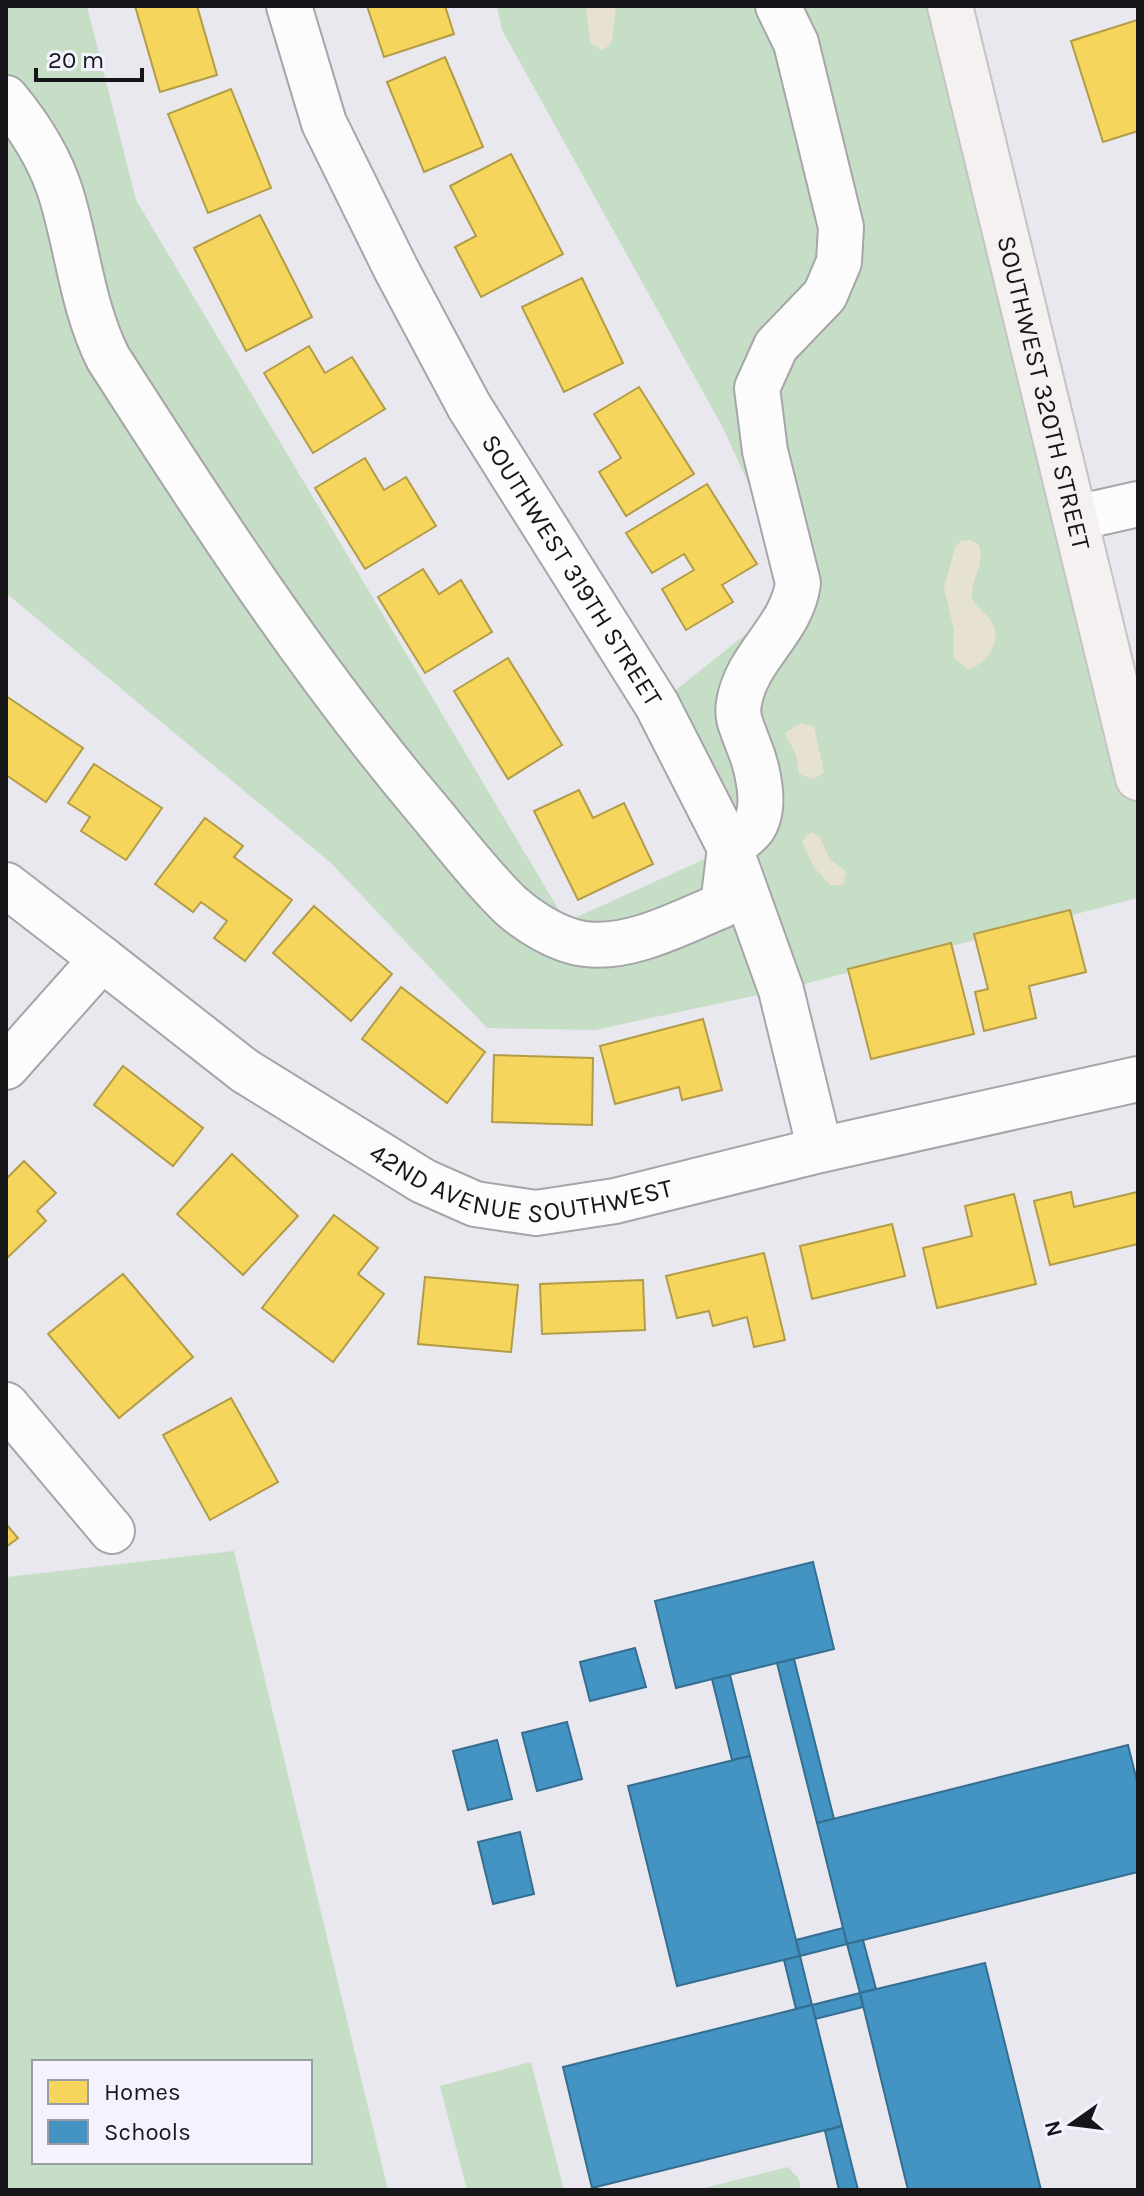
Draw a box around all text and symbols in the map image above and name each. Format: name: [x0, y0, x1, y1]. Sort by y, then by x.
scale bar: [36, 32, 142, 82]
text: 20 m: [48, 46, 104, 74]
street label: SOUTHWEST 320TH STREET: [991, 233, 1097, 553]
street label: SOUTHWEST 319TH STREET: [475, 429, 669, 712]
street label: 42ND AVENUE SOUTHWEST: [364, 1137, 676, 1230]
legend: [32, 2060, 312, 2164]
text: Homes: [104, 2078, 181, 2106]
north arrow: [1032, 2084, 1112, 2164]
text: Schools: [104, 2118, 191, 2146]
text: N: [1039, 2118, 1068, 2139]

